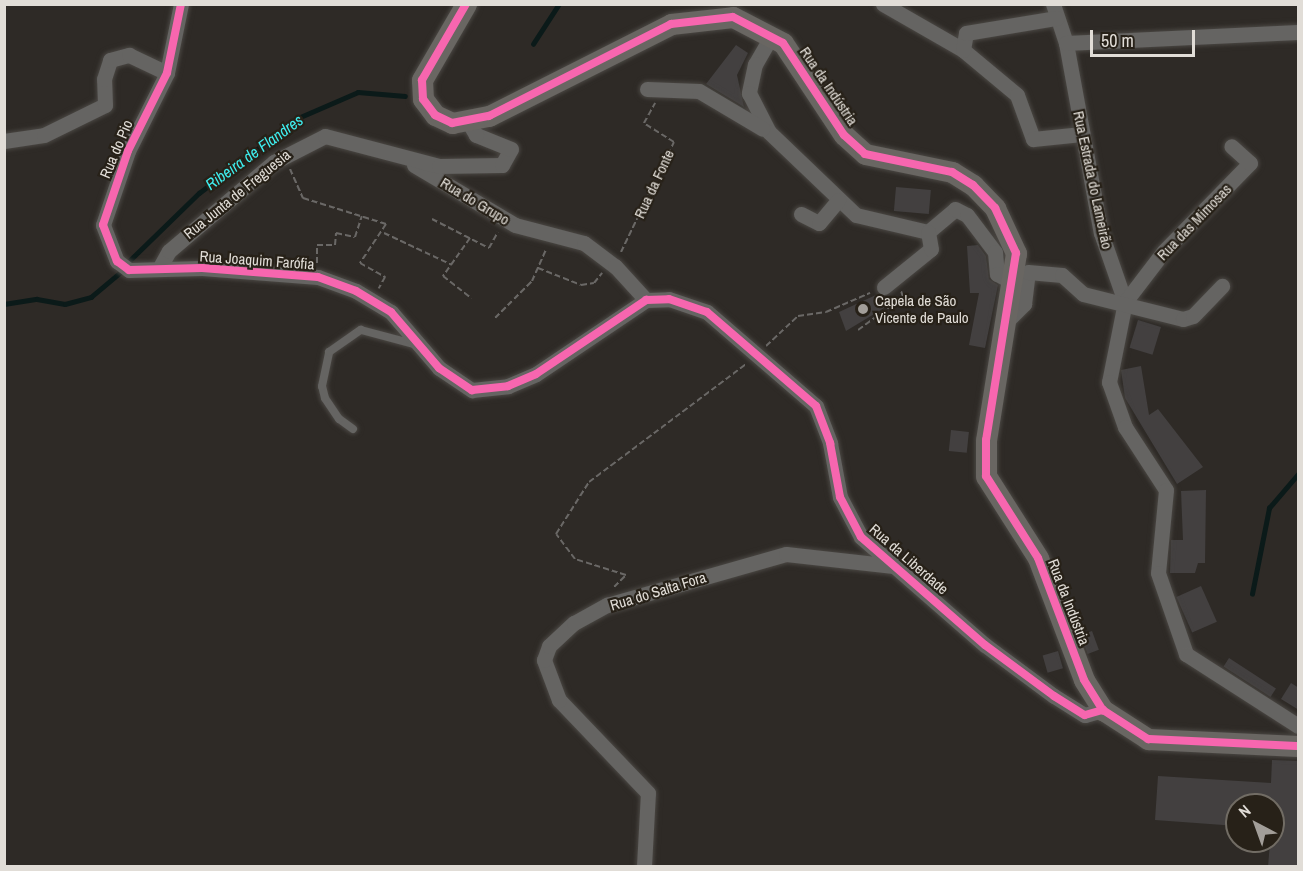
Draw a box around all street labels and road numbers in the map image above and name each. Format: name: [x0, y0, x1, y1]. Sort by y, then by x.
street label: Rua da Indústria: [796, 43, 862, 129]
street label: Rua Estrada do Lameirão: [1070, 109, 1116, 251]
street label: Rua do Pio: [96, 117, 136, 181]
street label: Rua Junta de Freguesia: [180, 145, 294, 243]
street label: Rua da Fonte: [630, 147, 678, 221]
street label: Rua do Grupo: [437, 173, 513, 229]
street label: Rua das Mimosas: [1153, 180, 1235, 264]
street label: Rua Joaquim Farófia: [199, 247, 315, 273]
street label: Rua da Liberdade: [866, 520, 952, 598]
street label: Rua da Indústria: [1044, 556, 1094, 648]
street label: Rua do Salta Fora: [608, 568, 708, 614]

